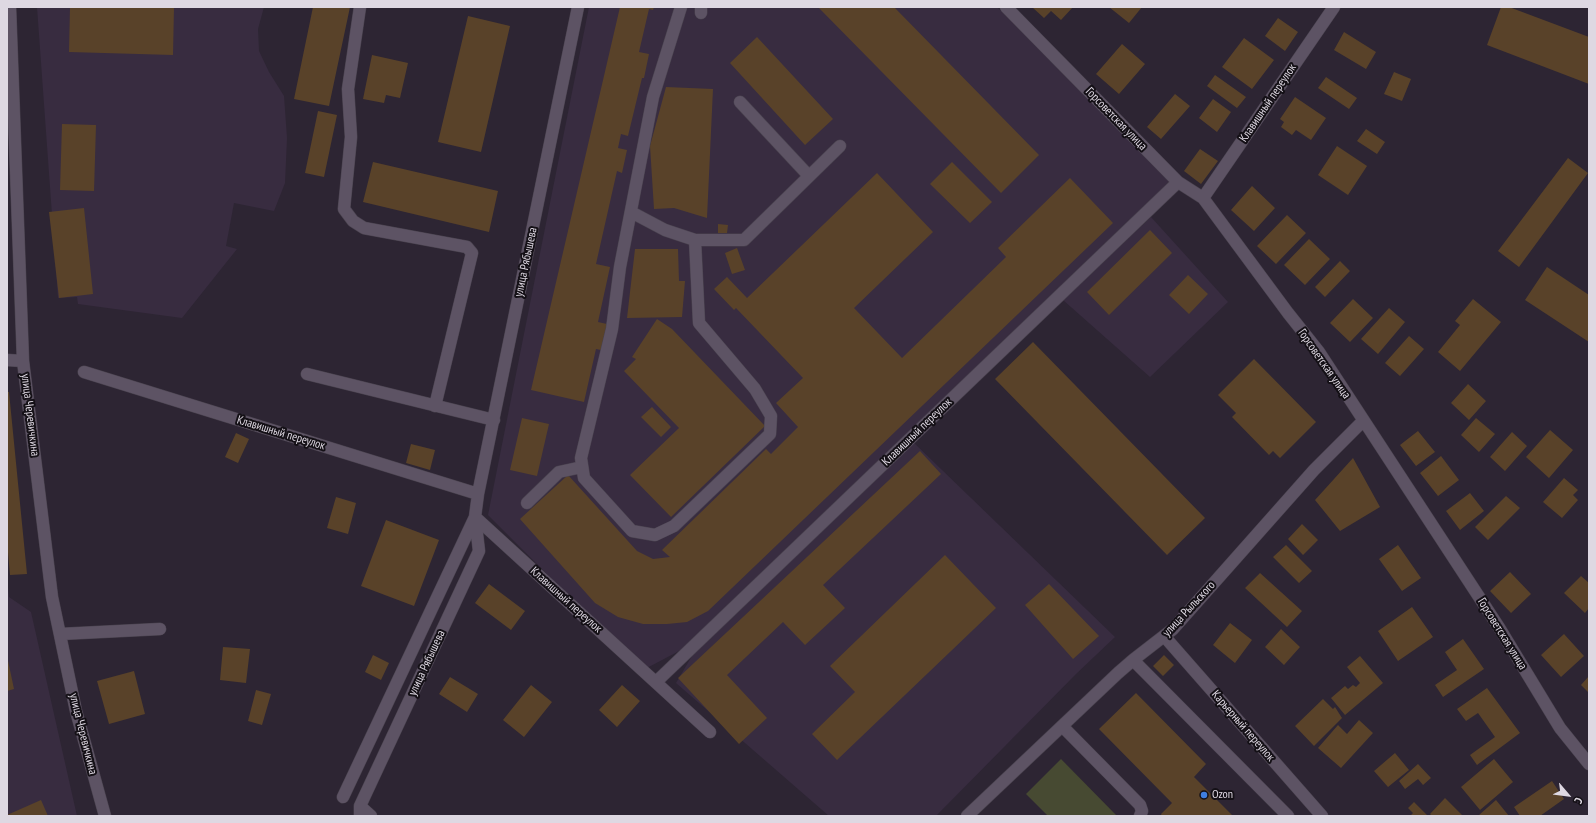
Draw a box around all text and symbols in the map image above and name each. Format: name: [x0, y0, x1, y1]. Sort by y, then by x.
street label: Клавишный переулок: [1236, 61, 1300, 145]
street label: Горсоветская улица: [1082, 85, 1150, 153]
street label: улица Рябышева: [512, 226, 540, 298]
street label: Горсоветская улица: [1295, 326, 1353, 402]
street label: улица Черевичкина: [18, 373, 42, 457]
street label: Клавишный переулок: [879, 395, 955, 469]
street label: Клавишный переулок: [235, 413, 327, 453]
street label: Клавишный переулок: [527, 564, 605, 636]
street label: улица Рыльского: [1160, 578, 1218, 640]
street label: Горсоветская улица: [1474, 595, 1530, 673]
street label: улица Рябышева: [406, 628, 448, 698]
street label: Карьерный переулок: [1208, 688, 1278, 764]
street label: улица Черевичкина: [66, 692, 100, 776]
north arrow: [1548, 775, 1588, 815]
place label: Ozon: [1212, 788, 1233, 802]
marker: Ozon: [1199, 790, 1209, 800]
text: С: [1571, 795, 1586, 806]

